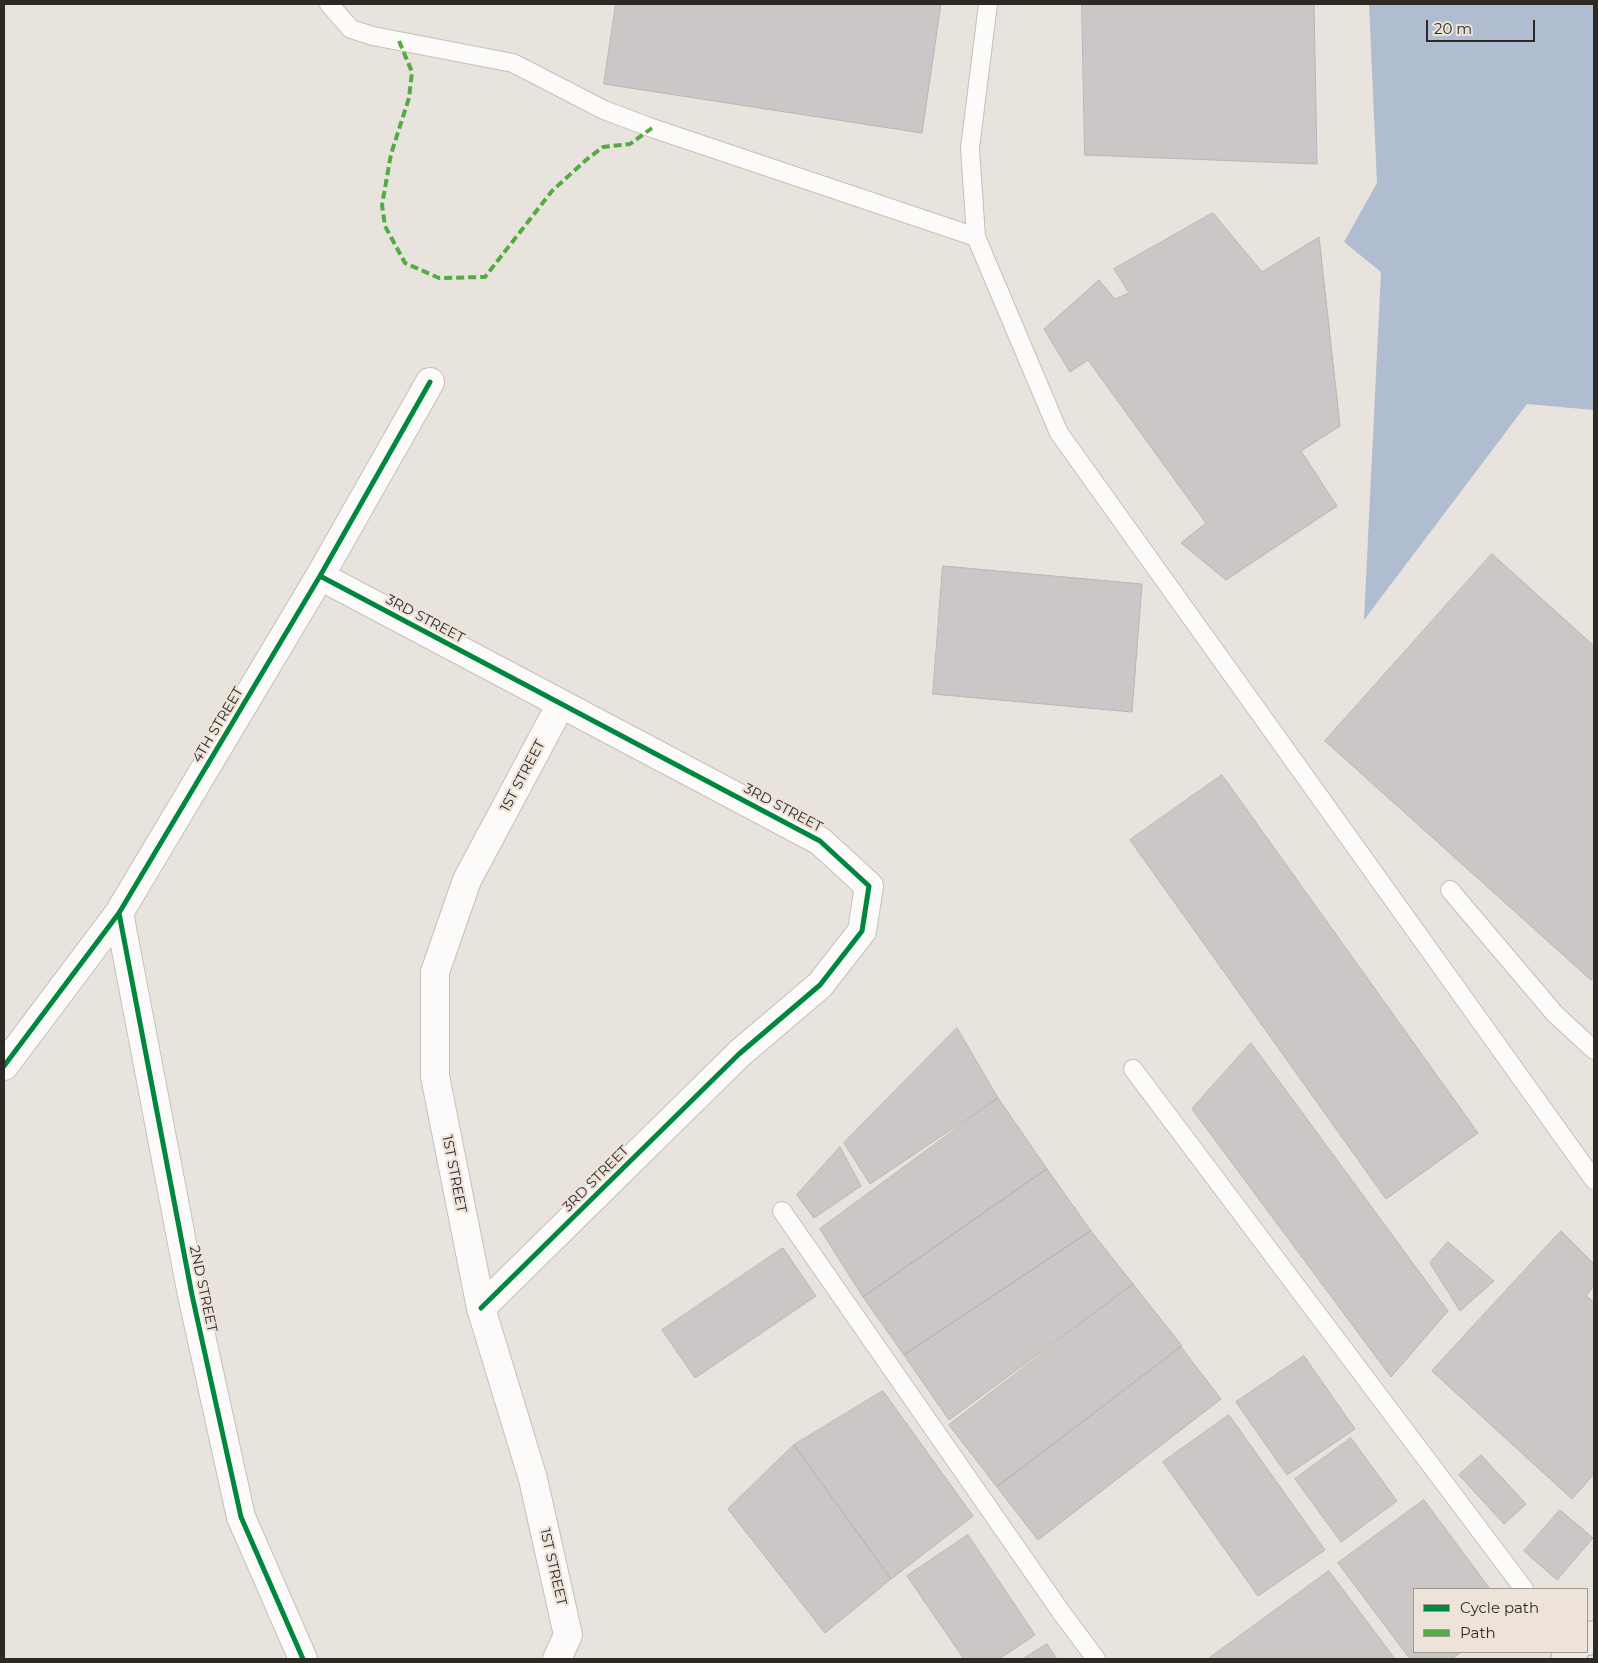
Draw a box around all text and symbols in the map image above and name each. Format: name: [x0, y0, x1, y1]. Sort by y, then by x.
scale bar: [1428, 10, 1537, 42]
text: 20 m: [1434, 19, 1472, 38]
street label: 3RD STREET: [383, 591, 467, 647]
street label: 4TH STREET: [189, 684, 247, 766]
street label: 1ST STREET: [497, 737, 549, 815]
street label: 3RD STREET: [741, 780, 825, 836]
street label: 1ST STREET: [438, 1134, 470, 1214]
street label: 3RD STREET: [559, 1142, 633, 1216]
street label: 2ND STREET: [186, 1244, 220, 1334]
street label: 1ST STREET: [536, 1527, 570, 1607]
legend: [1413, 1588, 1588, 1653]
text: Cycle path: [1460, 1598, 1539, 1617]
text: Path: [1460, 1623, 1496, 1642]

